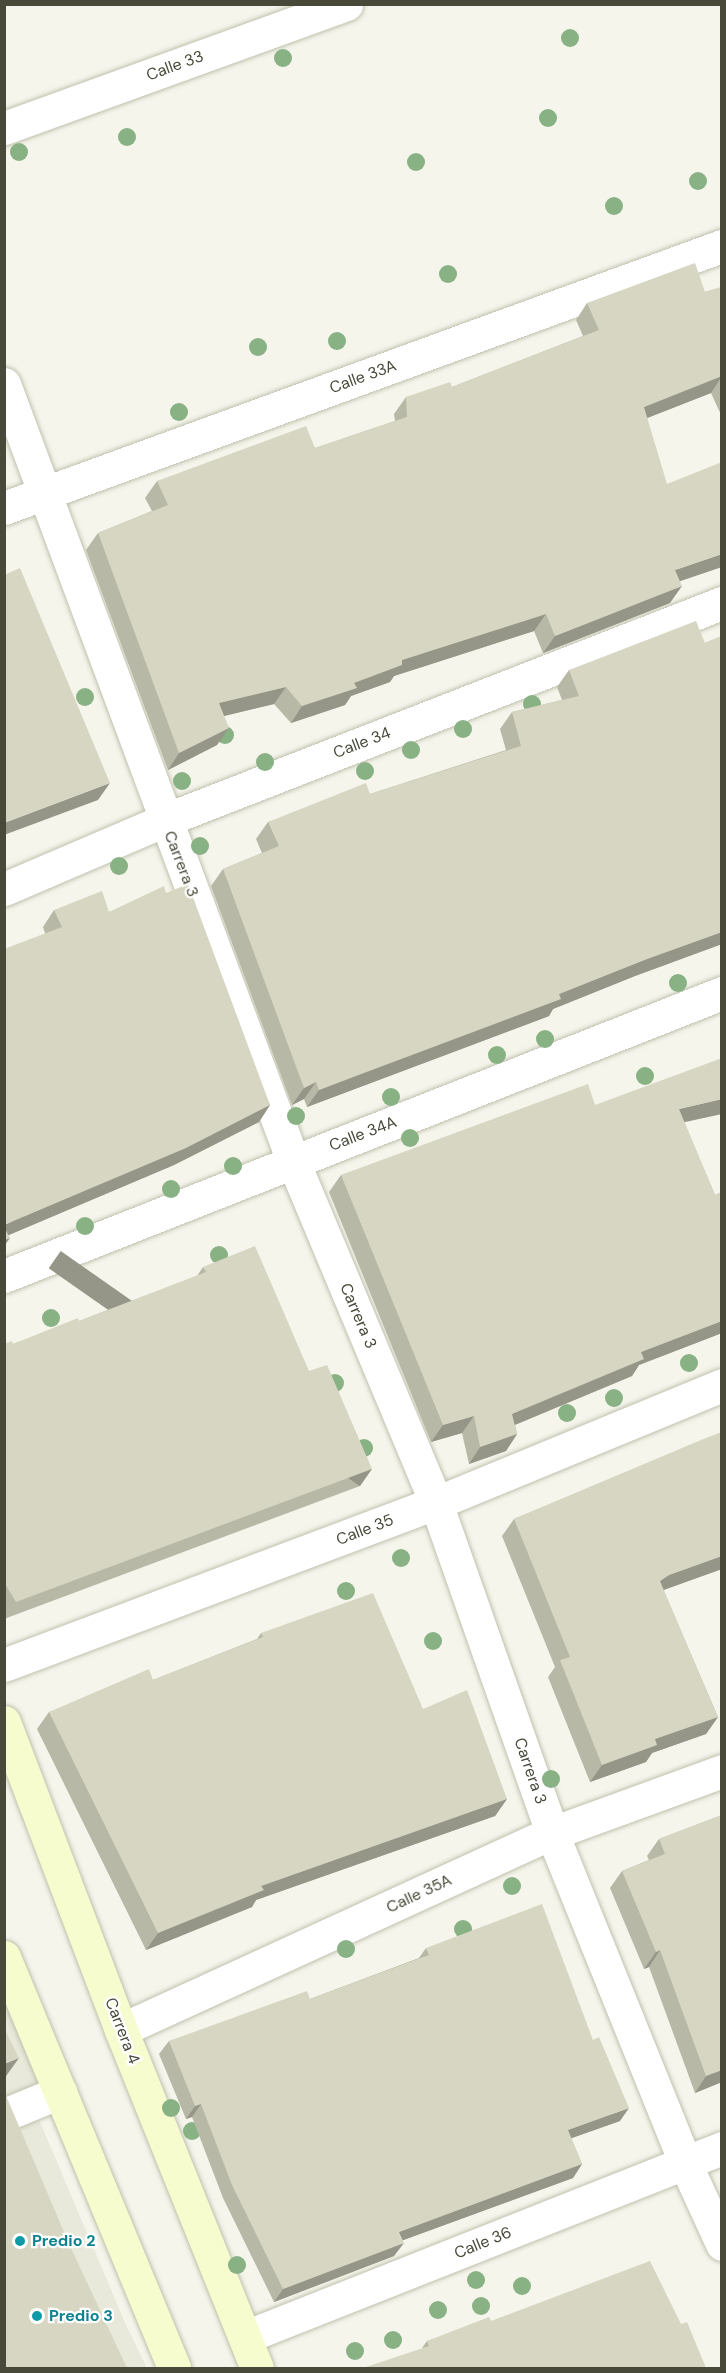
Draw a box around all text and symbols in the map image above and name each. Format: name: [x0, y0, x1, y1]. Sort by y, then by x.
street label: Calle 33: [144, 47, 206, 85]
street label: Calle 33A: [327, 356, 399, 398]
street label: Calle 34: [331, 723, 393, 763]
street label: Carrera 3: [160, 828, 202, 900]
street label: Calle 34A: [327, 1112, 399, 1156]
street label: Carrera 3: [336, 1280, 380, 1352]
street label: Calle 35: [334, 1510, 396, 1550]
street label: Carrera 3: [510, 1735, 550, 1807]
street label: Calle 35A: [383, 1871, 455, 1917]
street label: Carrera 4: [101, 1995, 143, 2067]
street label: Calle 36: [452, 2223, 514, 2263]
place label: Predio 2: [32, 2231, 95, 2251]
marker: Predio 2: [13, 2234, 27, 2248]
place label: Predio 3: [49, 2306, 113, 2326]
marker: Predio 3: [30, 2309, 44, 2323]

